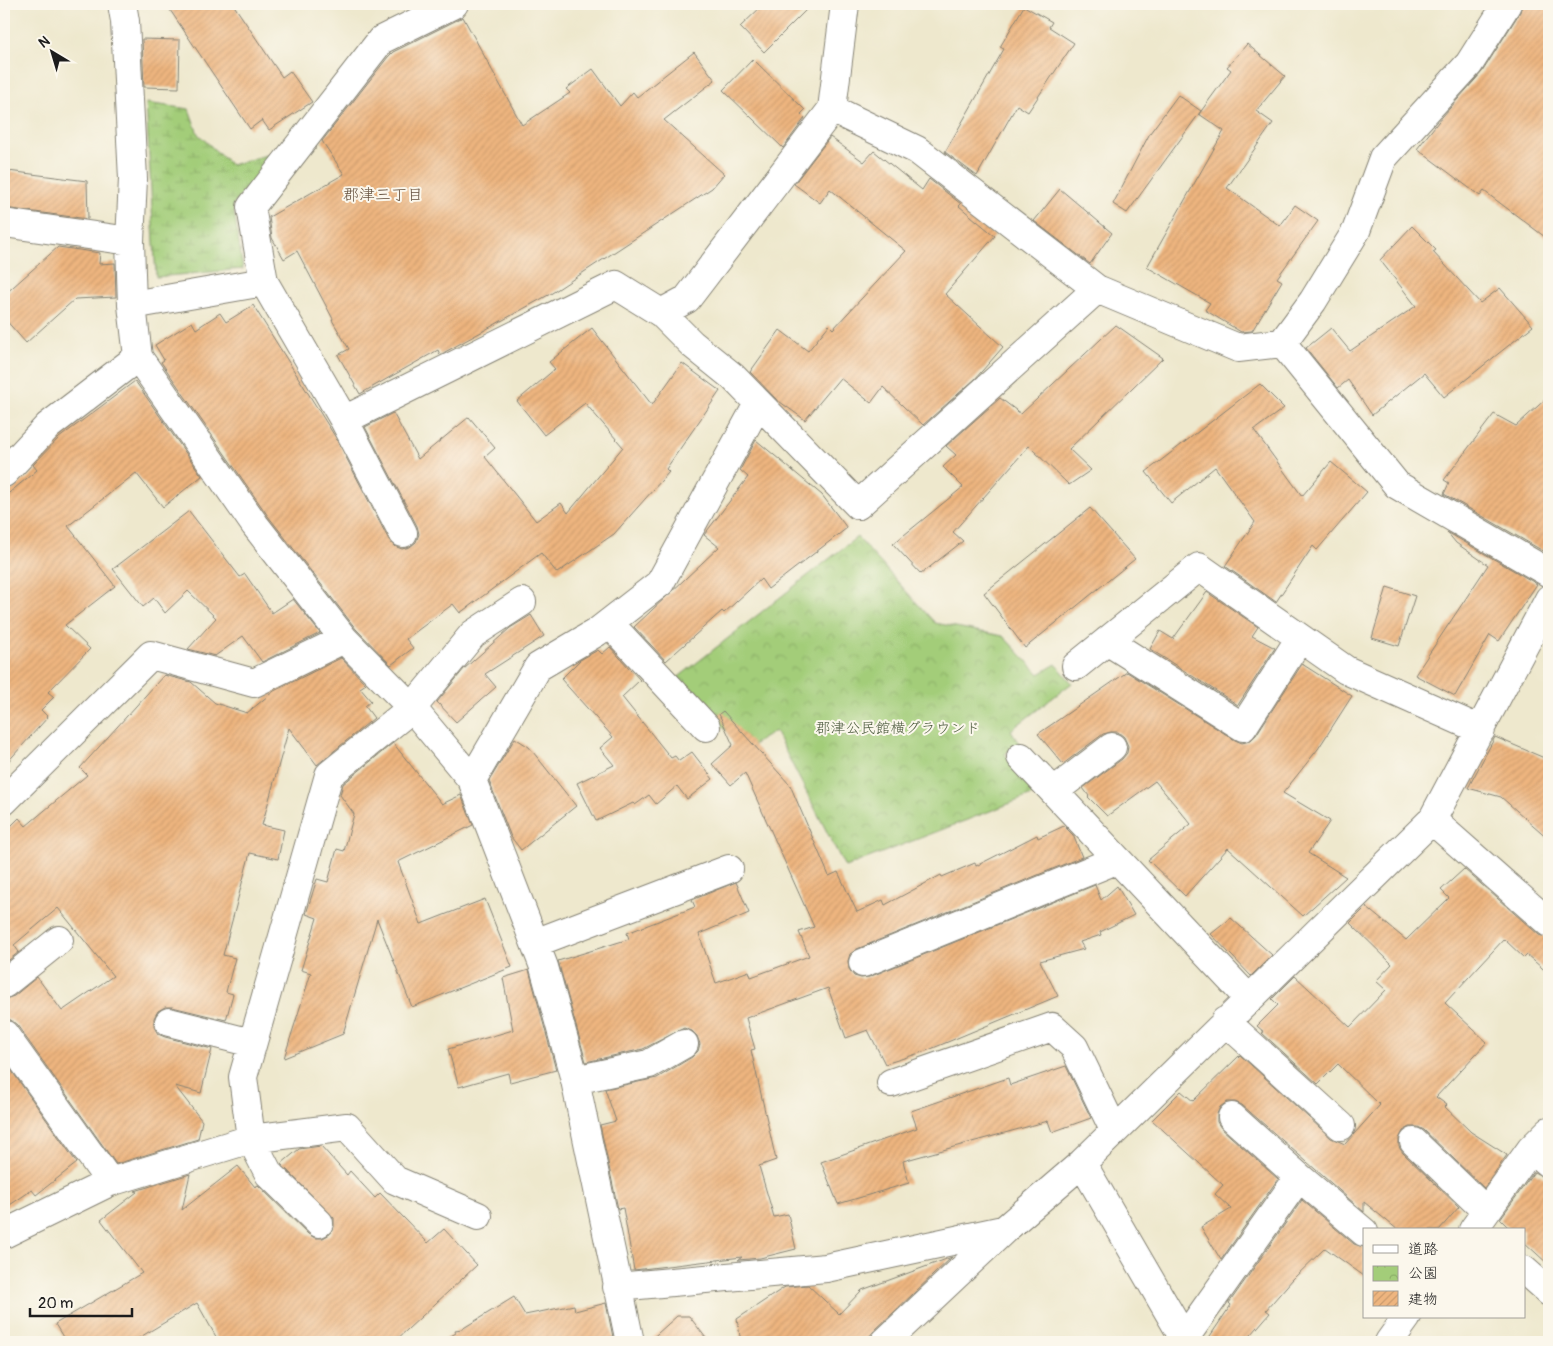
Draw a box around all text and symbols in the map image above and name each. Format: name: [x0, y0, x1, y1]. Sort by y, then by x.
north arrow: [28, 28, 78, 78]
text: N: [35, 33, 53, 52]
district label: 郡津三丁目: [343, 185, 423, 205]
park label: 郡津公民館横グラウンド: [815, 719, 981, 738]
legend: [1363, 1228, 1526, 1318]
text: 道路: [1408, 1240, 1438, 1259]
text: 公園: [1408, 1264, 1438, 1283]
scale bar: [30, 1286, 132, 1318]
text: 建物: [1408, 1290, 1438, 1309]
text: 20 m: [38, 1294, 73, 1313]

